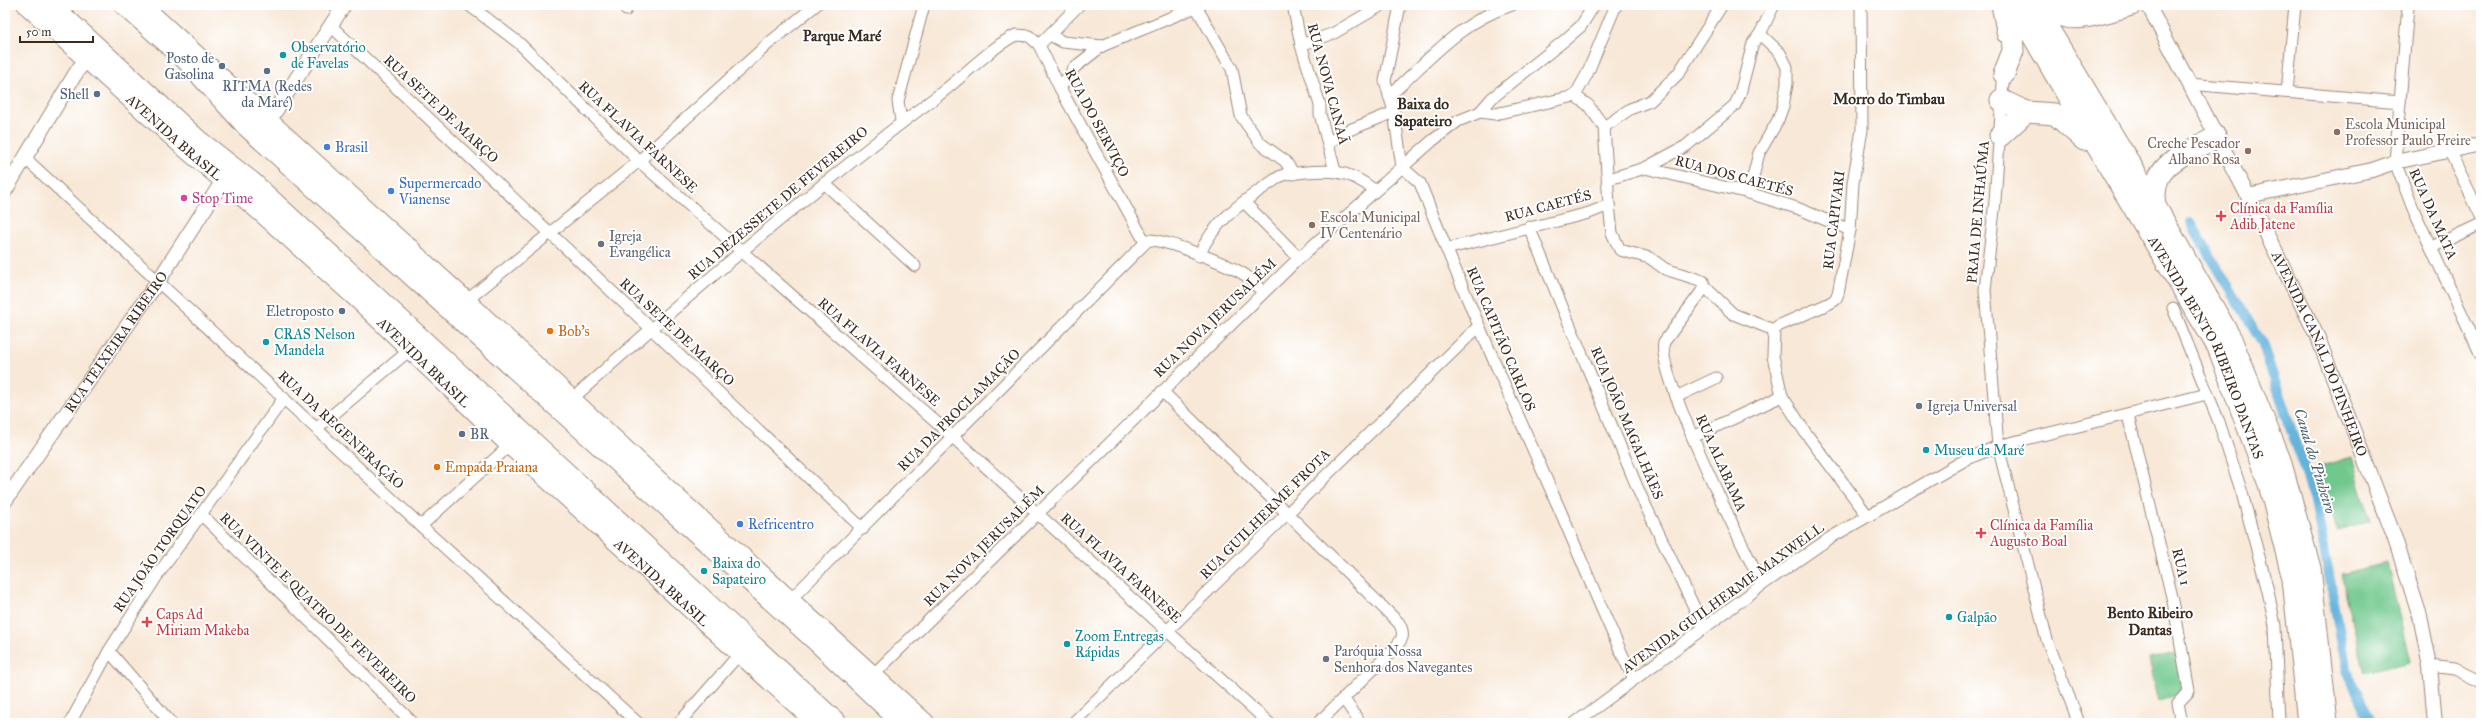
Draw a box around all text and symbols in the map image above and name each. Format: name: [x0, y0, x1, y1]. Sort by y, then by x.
scale bar: [20, 18, 93, 44]
street label: RUA NOVA CANAÃ: [1304, 21, 1354, 147]
text: 50 m: [26, 25, 51, 39]
district label: Parque Maré: [803, 27, 882, 46]
place label: Observatório de Favelas: [291, 39, 366, 72]
place label: Posto de Gasolina: [165, 50, 214, 83]
marker: Observatório de Favelas: [278, 50, 288, 60]
street label: RUA SETE DE MARÇO: [380, 51, 502, 167]
marker: Posto de Gasolina: [217, 61, 227, 71]
marker: RITMA (Redes da Maré): [262, 66, 272, 76]
street label: RUA DO SERVIÇO: [1061, 66, 1133, 180]
street label: RUA FLAVIA FARNESE: [575, 77, 701, 197]
place label: RITMA (Redes da Maré): [222, 78, 312, 112]
place label: Shell: [60, 86, 89, 103]
marker: Shell: [92, 89, 102, 99]
street label: AVENIDA BRASIL: [122, 90, 226, 184]
district label: Morro do Timbau: [1833, 90, 1945, 108]
district label: Baixa do Sapateiro: [1394, 95, 1452, 131]
place label: Escola Municipal Professor Paulo Freire: [2345, 116, 2471, 149]
street label: RUA DEZESSETE DE FEVEREIRO: [685, 123, 871, 283]
marker: Escola Municipal Professor Paulo Freire: [2332, 127, 2342, 137]
place label: Creche Pescador Albano Rosa: [2147, 135, 2241, 168]
place label: Brasil: [335, 139, 368, 156]
street label: PRAIA DE INHAÚMA: [1961, 139, 1993, 284]
marker: Brasil: [322, 142, 332, 152]
marker: Creche Pescador Albano Rosa: [2243, 146, 2253, 156]
street label: RUA DOS CAETÉS: [1673, 150, 1796, 200]
street label: RUA DA MATA: [2405, 166, 2461, 263]
street label: RUA CAPIVARI: [1819, 170, 1849, 270]
place label: Supermercado Vianense: [398, 175, 481, 208]
street label: RUA CAETÉS: [1502, 184, 1593, 226]
marker: Supermercado Vianense: [386, 186, 396, 196]
place label: Stop Time: [192, 190, 253, 207]
marker: Stop Time: [179, 193, 189, 203]
place label: Clínica da Família Adib Jatene: [2229, 200, 2333, 234]
place label: Escola Municipal IV Centenário: [1320, 209, 1421, 242]
marker: Clínica da Família Adib Jatene: [2215, 210, 2227, 222]
marker: Escola Municipal IV Centenário: [1307, 220, 1317, 230]
place label: Igreja Evangélica: [609, 228, 671, 261]
street label: AVENIDA BENTO RIBEIRO DANTAS: [2144, 232, 2267, 461]
marker: Igreja Evangélica: [596, 239, 606, 249]
street label: AVENIDA CANAL DO PINHEIRO: [2268, 247, 2371, 459]
street label: RUA NOVA JERUSALÉM: [1149, 253, 1281, 382]
street label: RUA CAPITÃO CARLOS: [1463, 264, 1540, 414]
street label: RUA TEIXEIRA RIBEIRO: [61, 268, 171, 416]
street label: RUA SETE DE MARÇO: [616, 274, 738, 390]
street label: RUA FLAVIA FARNESE: [814, 294, 944, 410]
place label: Eletroposto: [266, 303, 334, 320]
marker: Eletroposto: [337, 306, 347, 316]
street label: AVENIDA BRASIL: [373, 313, 474, 411]
place label: Bob's: [558, 323, 590, 340]
place label: CRAS Nelson Mandela: [274, 326, 355, 359]
marker: Bob's: [545, 326, 555, 336]
marker: CRAS Nelson Mandela: [261, 337, 271, 347]
street label: RUA DA PROCLAMAÇÃO: [893, 344, 1024, 475]
street label: RUA JOÃO MAGALHÃES: [1586, 344, 1668, 502]
street label: RUA DA REGENERAÇÃO: [275, 366, 408, 493]
place label: Igreja Universal: [1927, 398, 2017, 415]
marker: Igreja Universal: [1914, 401, 1924, 411]
water label: Canal do Pinheiro: [2290, 406, 2340, 516]
street label: RUA ALABAMA: [1692, 412, 1750, 515]
place label: BR: [470, 426, 490, 443]
marker: BR: [457, 429, 467, 439]
place label: Museu da Maré: [1934, 442, 2025, 459]
street label: RUA GUILHERME FROTA: [1196, 445, 1334, 583]
marker: Museu da Maré: [1921, 445, 1931, 455]
place label: Empada Praiana: [445, 459, 538, 476]
marker: Empada Praiana: [432, 462, 442, 472]
street label: RUA NOVA JERUSALÉM: [919, 481, 1049, 611]
street label: RUA JOÃO TORQUATO: [109, 482, 211, 616]
street label: RUA VINTE E QUATRO DE FEVEREIRO: [216, 509, 420, 707]
street label: RUA FLAVIA FARNESE: [1057, 509, 1185, 627]
place label: Refricentro: [748, 516, 814, 533]
place label: Clínica da Família Augusto Boal: [1989, 517, 2093, 550]
marker: Refricentro: [735, 519, 745, 529]
street label: AVENIDA GUILHERME MAXWELL: [1618, 519, 1828, 677]
marker: Clínica da Família Augusto Boal: [1975, 527, 1987, 539]
street label: AVENIDA BRASIL: [610, 534, 713, 630]
street label: RUA 1: [2168, 547, 2194, 588]
place label: Baixa do Sapateiro: [712, 555, 766, 588]
marker: Baixa do Sapateiro: [699, 566, 709, 576]
district label: Bento Ribeiro Dantas: [2107, 604, 2193, 639]
place label: Caps Ad Miriam Makeba: [156, 606, 249, 639]
place label: Galpão: [1957, 609, 1997, 626]
marker: Galpão: [1944, 612, 1954, 622]
marker: Caps Ad Miriam Makeba: [141, 616, 153, 628]
place label: Zoom Entregas Rápidas: [1075, 628, 1164, 661]
marker: Zoom Entregas Rápidas: [1062, 639, 1072, 649]
place label: Paróquia Nossa Senhora dos Navegantes: [1334, 643, 1472, 676]
marker: Paróquia Nossa Senhora dos Navegantes: [1321, 654, 1331, 664]

